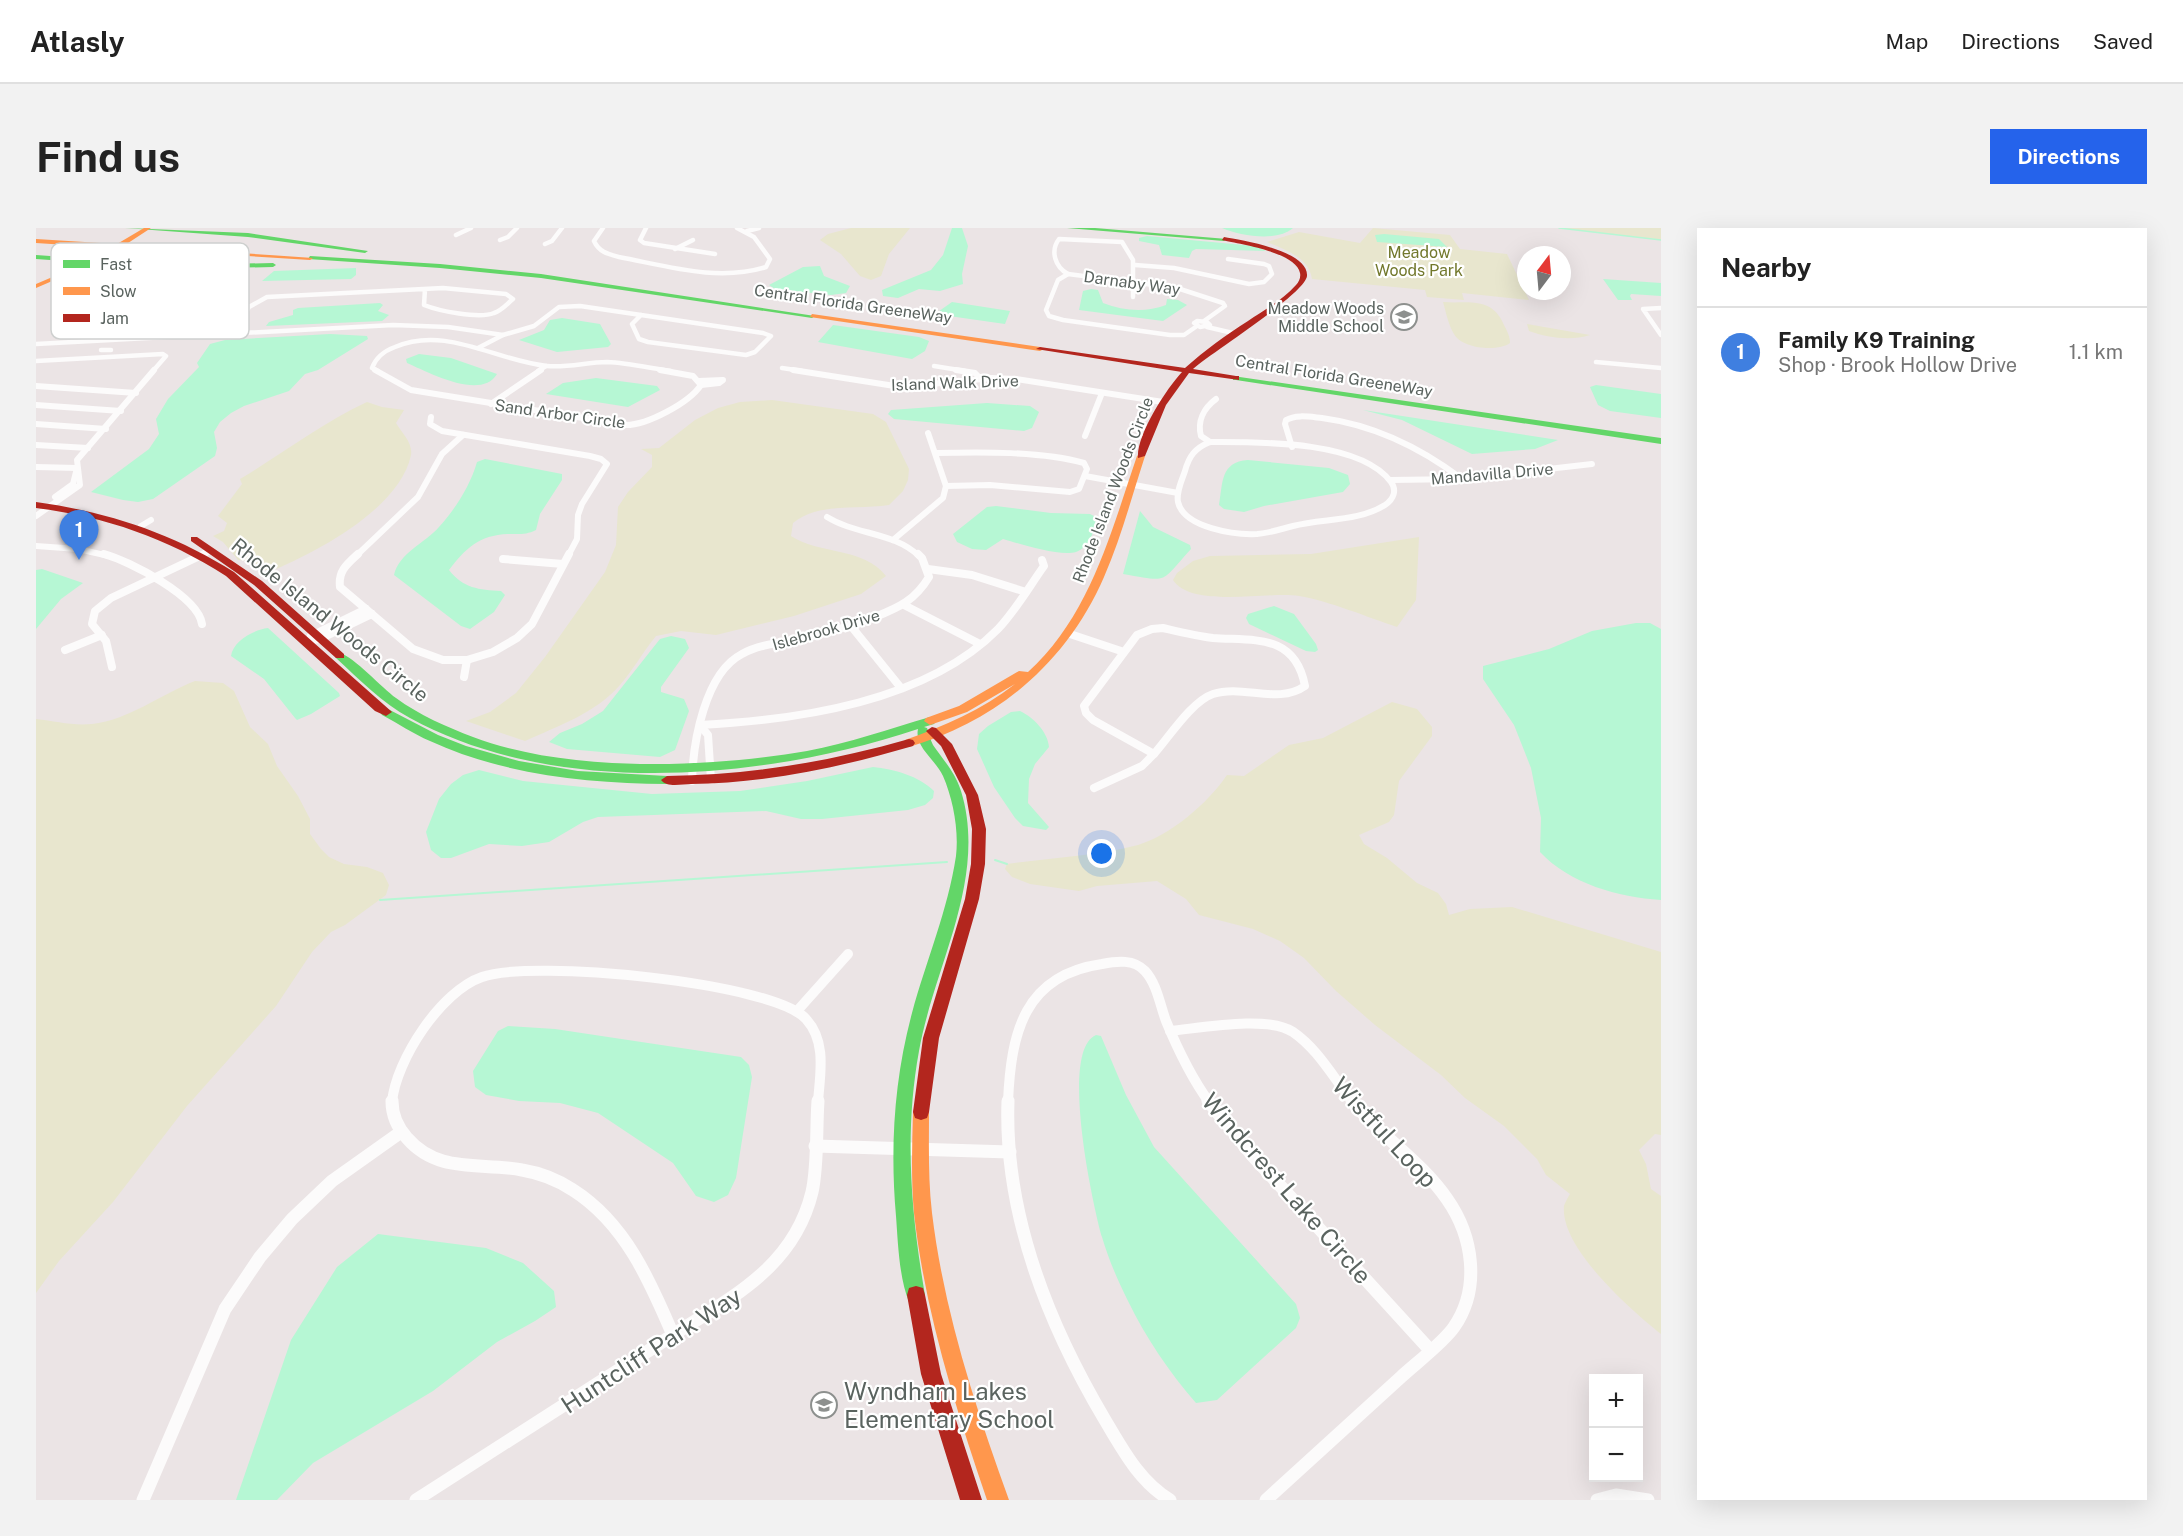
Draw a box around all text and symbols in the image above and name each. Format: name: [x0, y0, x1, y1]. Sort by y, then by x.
text: Atlasly: [30, 25, 124, 58]
text: Map: [1886, 29, 1928, 54]
text: Directions: [1961, 29, 2060, 54]
text: Saved: [2093, 29, 2153, 54]
button: Directions: [1990, 129, 2147, 184]
text: Find us: [36, 132, 180, 181]
legend: [51, 243, 249, 339]
park label: Meadow Woods Park: [1375, 243, 1463, 280]
north arrow: [1517, 246, 1571, 300]
text: Nearby: [1721, 252, 1811, 283]
text: Fast: [100, 255, 132, 274]
street label: Darnaby Way: [1082, 267, 1182, 299]
street label: Central Florida GreeneWay: [753, 281, 954, 327]
text: Slow: [100, 282, 137, 301]
place label: Meadow Woods Middle School: [1267, 299, 1384, 336]
school or university icon: Meadow Woods Middle School: [1389, 302, 1419, 332]
text: Jam: [100, 309, 129, 328]
text: Family K9 Training: [1778, 327, 1975, 353]
text: 1: [1736, 340, 1745, 364]
text: 1.1 km: [2069, 340, 2123, 364]
street label: Central Florida GreeneWay: [1234, 351, 1434, 401]
text: Shop · Brook Hollow Drive: [1778, 353, 2017, 377]
street label: Island Walk Drive: [891, 371, 1019, 395]
street label: Rhode Island Woods Circle: [1069, 394, 1157, 586]
street label: Sand Arbor Circle: [493, 395, 627, 433]
street label: Mandavilla Drive: [1430, 459, 1554, 489]
pin: 1: [60, 510, 99, 560]
street label: Rhode Island Woods Circle: [227, 533, 433, 707]
street label: Islebrook Drive: [770, 606, 882, 654]
your location: [1087, 839, 1116, 868]
street label: Wistful Loop: [1327, 1071, 1443, 1193]
street label: Windcrest Lake Circle: [1197, 1087, 1377, 1289]
street label: Huntcliff Park Way: [556, 1281, 746, 1419]
map controls: [1589, 1374, 1643, 1482]
button: +: [1589, 1374, 1643, 1428]
place label: Wyndham Lakes Elementary School: [844, 1377, 1055, 1433]
school or university icon: Wyndham Lakes Elementary School: [809, 1390, 839, 1420]
button: −: [1589, 1428, 1643, 1482]

